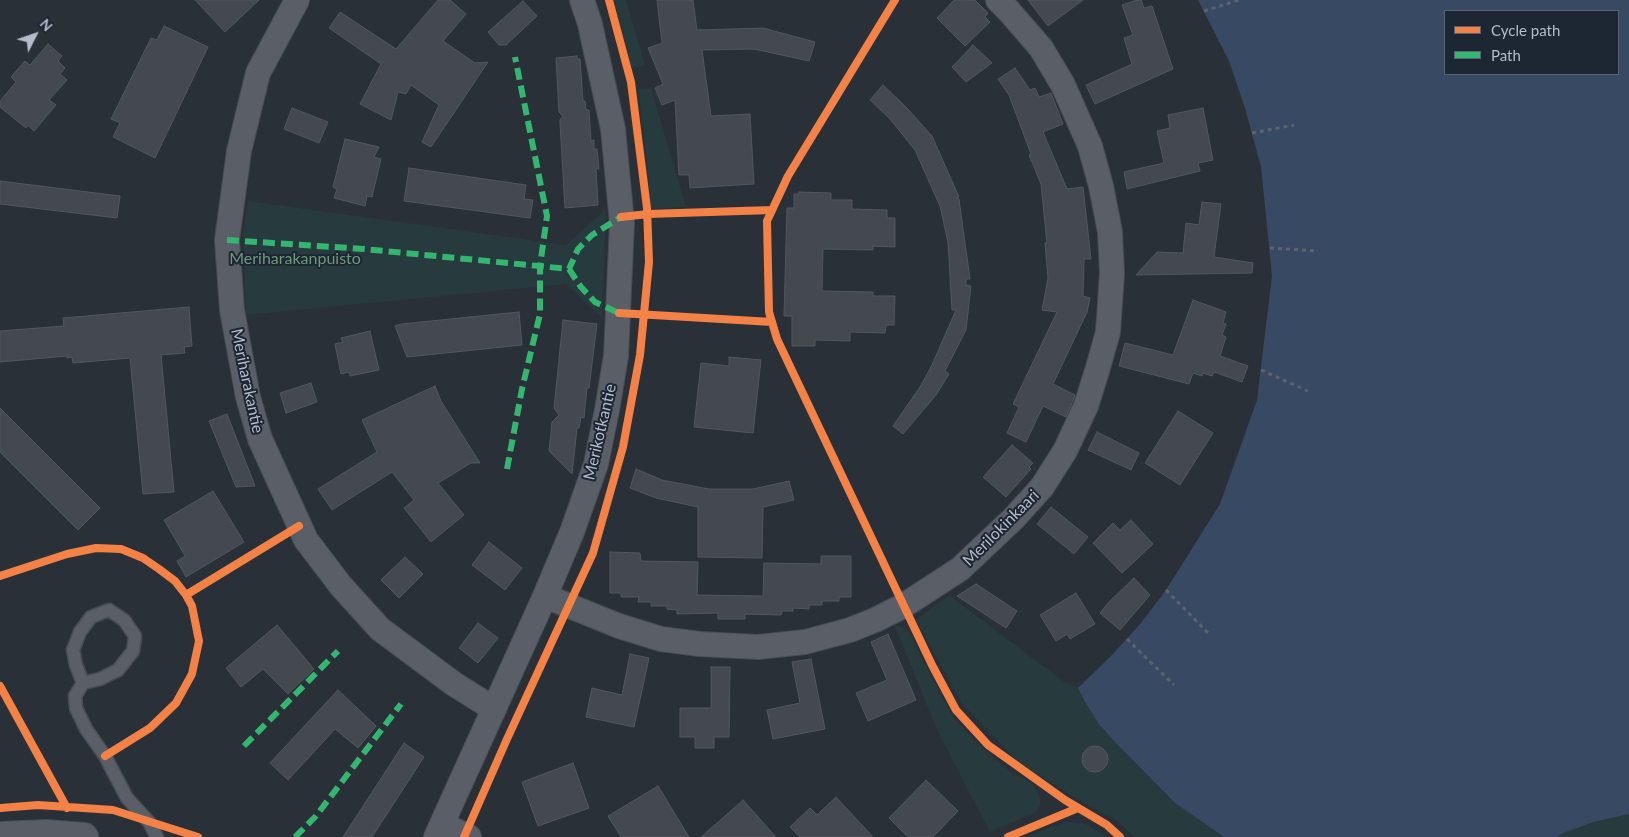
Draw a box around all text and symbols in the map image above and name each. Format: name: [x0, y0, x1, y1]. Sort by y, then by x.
north arrow: [10, 10, 60, 60]
legend: [1444, 10, 1619, 75]
text: N: [37, 15, 57, 34]
text: Cycle path: [1491, 21, 1560, 39]
text: Path: [1491, 46, 1521, 64]
park label: Meriharakanpuisto: [229, 249, 361, 269]
street label: Meriharakantie: [227, 327, 267, 435]
street label: Merikotkantie: [580, 382, 620, 482]
street label: Merilokinkaari: [959, 486, 1043, 570]

